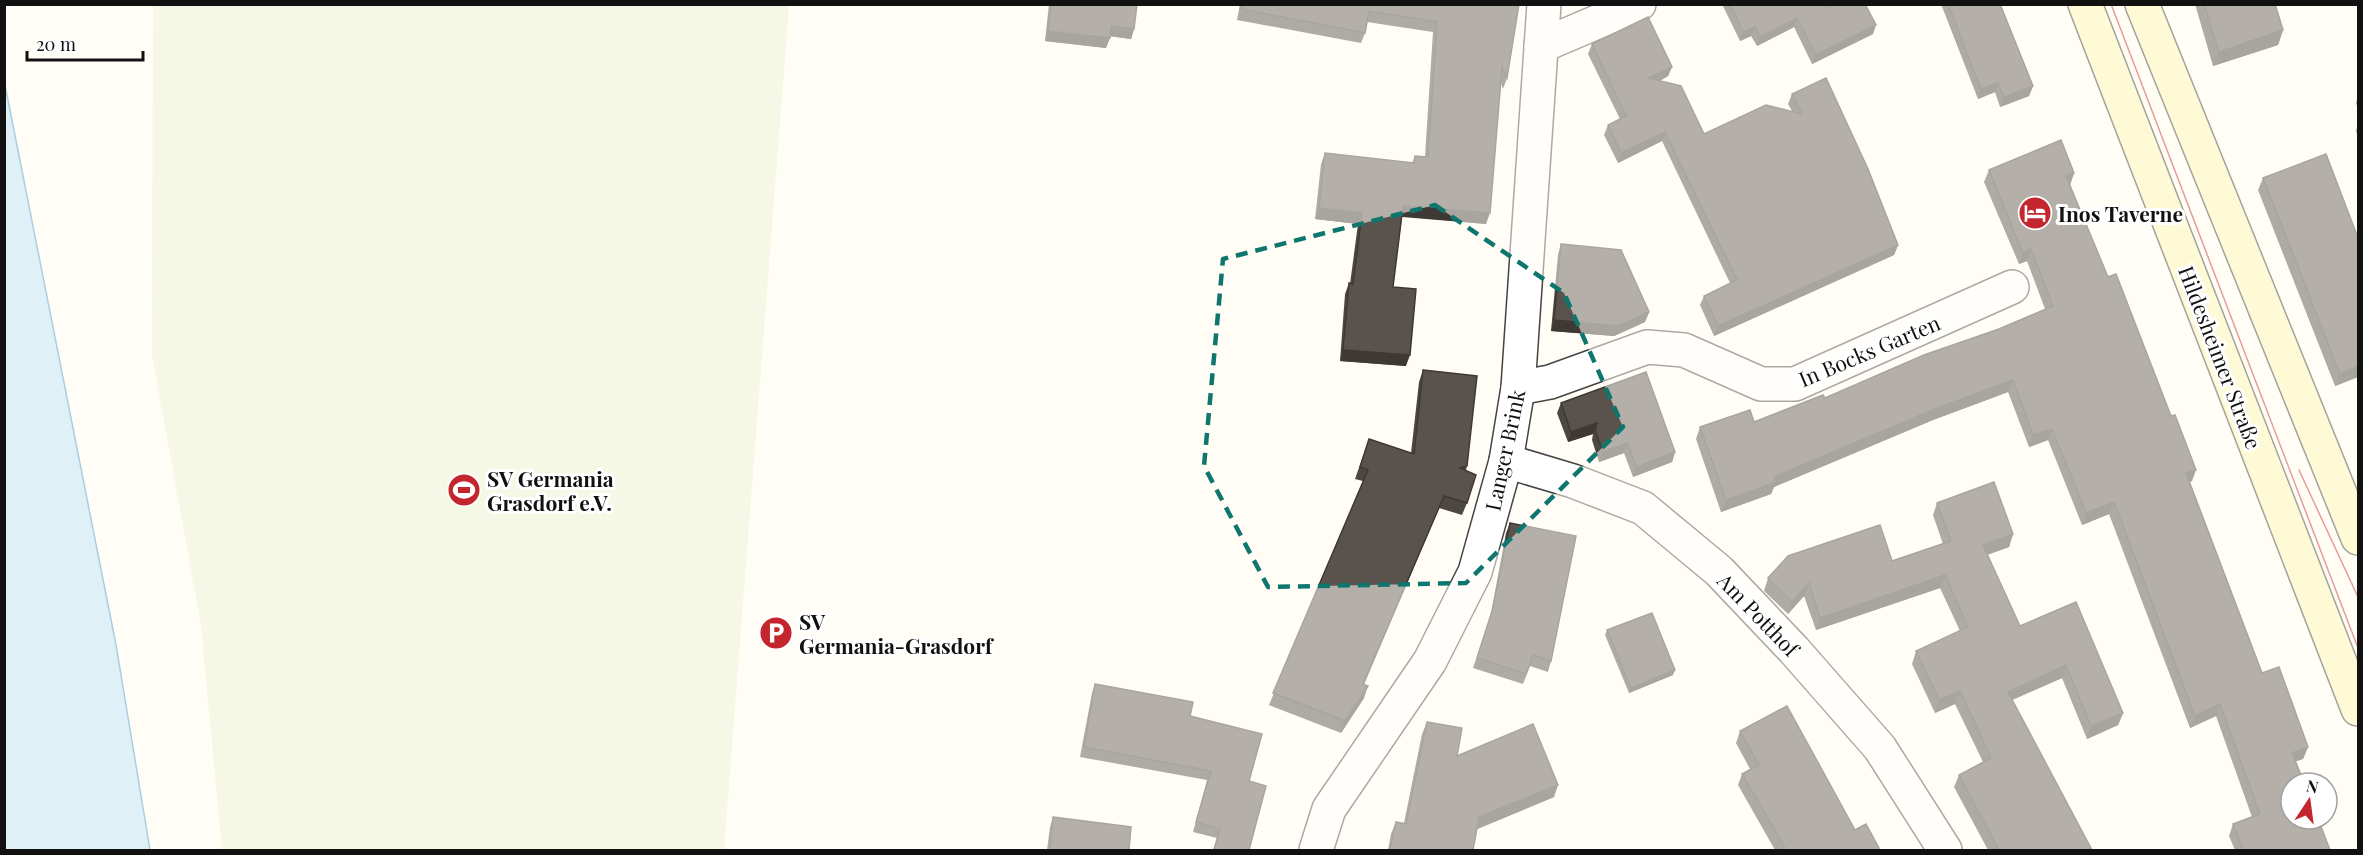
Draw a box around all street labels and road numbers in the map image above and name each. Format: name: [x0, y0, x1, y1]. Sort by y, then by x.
street label: Hildesheimer Straße: [2173, 261, 2269, 453]
street label: In Bocks Garten: [1794, 307, 1944, 392]
street label: Langer Brink: [1477, 386, 1531, 513]
street label: Am Potthof: [1712, 566, 1807, 663]

